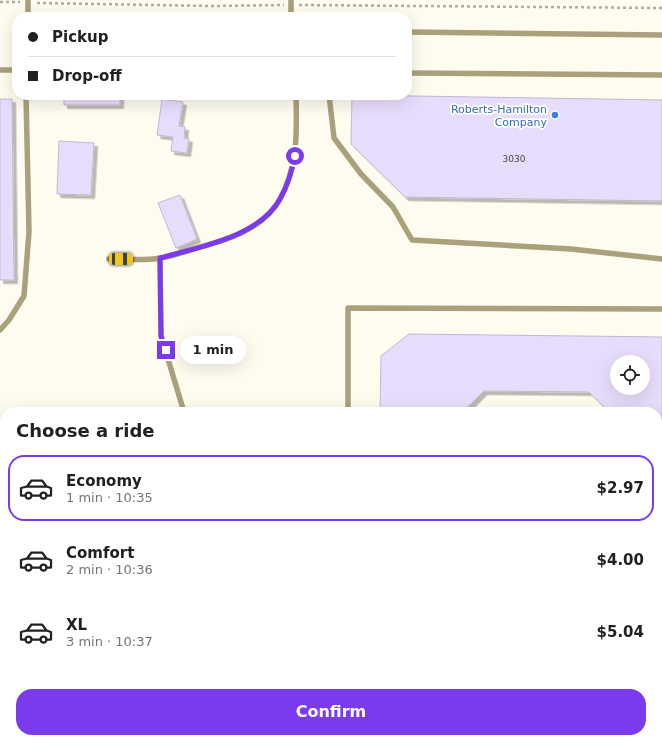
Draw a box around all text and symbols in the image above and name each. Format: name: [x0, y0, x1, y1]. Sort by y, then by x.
text: Pickup: [52, 28, 108, 46]
text: Drop-off: [52, 67, 122, 85]
place label: Roberts-Hamilton Company: [451, 103, 547, 129]
marker: Roberts-Hamilton Company: [550, 110, 560, 120]
route start: [286, 147, 304, 165]
house number: 3030: [503, 154, 526, 164]
car: [109, 253, 133, 265]
callout: 1 min: [180, 336, 246, 364]
route end: [157, 341, 175, 359]
text: 1 min: [193, 342, 233, 357]
map controls: [610, 355, 650, 395]
button: locate: [610, 355, 650, 395]
text: Choose a ride: [16, 420, 155, 441]
icon: car: [18, 470, 54, 506]
text: Economy: [66, 472, 142, 490]
text: $2.97: [597, 479, 644, 497]
text: 1 min · 10:35: [66, 490, 153, 505]
icon: car: [18, 542, 54, 578]
text: Comfort: [66, 544, 134, 562]
text: $4.00: [597, 551, 644, 569]
text: 2 min · 10:36: [66, 562, 153, 577]
icon: car: [18, 614, 54, 650]
text: XL: [66, 616, 87, 634]
text: $5.04: [597, 623, 644, 641]
text: 3 min · 10:37: [66, 634, 153, 649]
button: Confirm: [16, 689, 646, 735]

